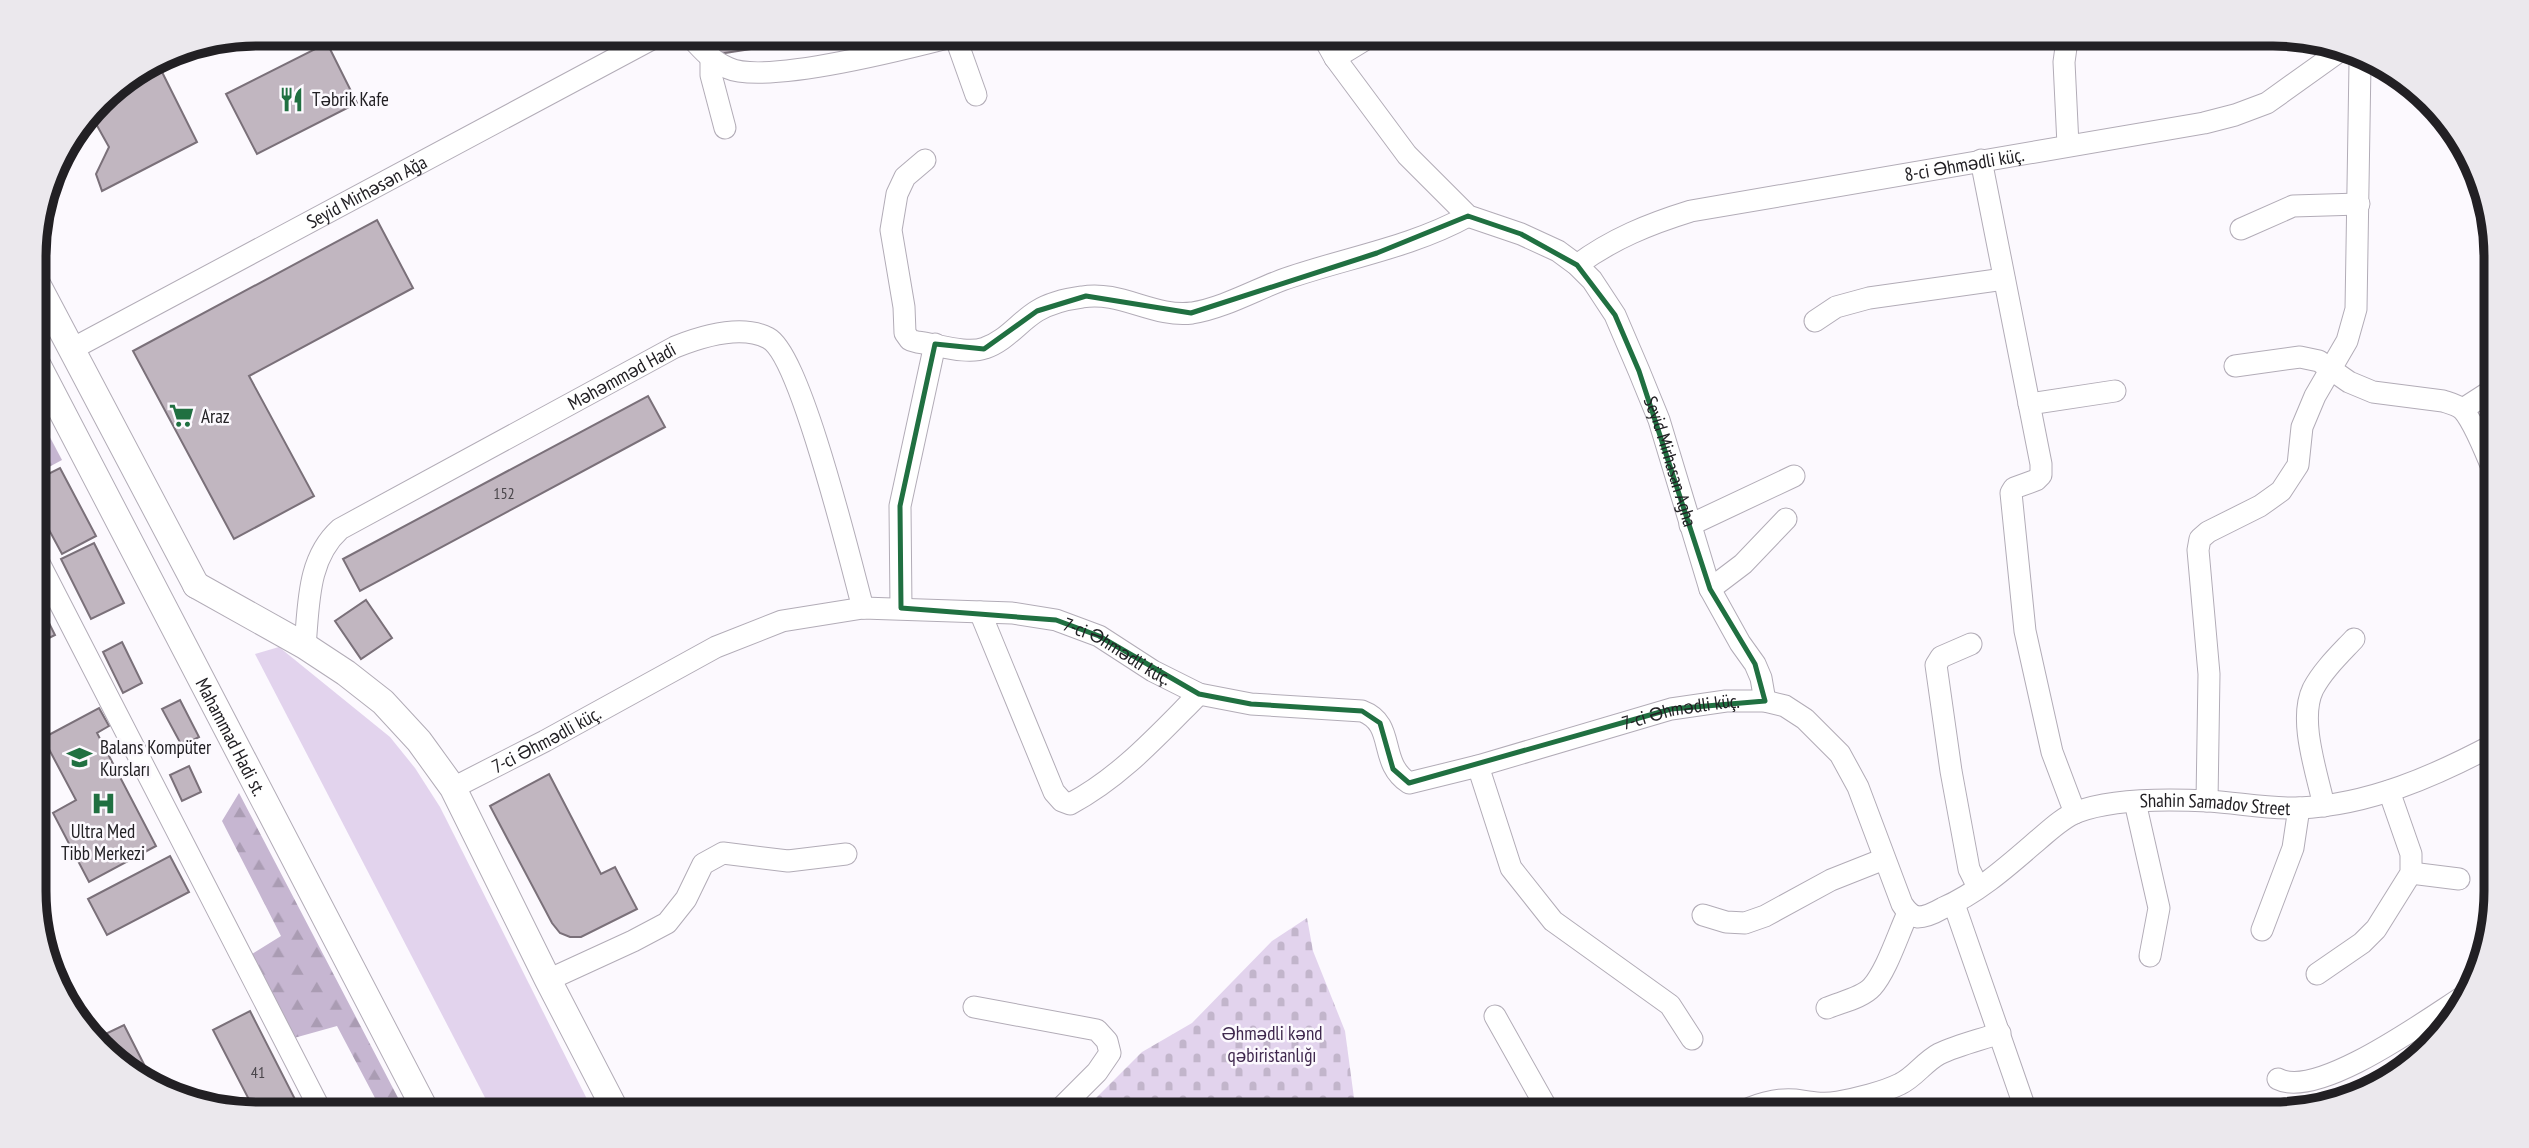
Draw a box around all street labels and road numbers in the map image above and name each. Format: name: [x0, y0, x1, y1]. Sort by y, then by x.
street label: 8-ci Əhmədli küç.: [1902, 142, 2026, 186]
street label: Seyid Mirhəsən Ağa: [302, 150, 431, 233]
street label: Məhəmməd Hadi: [564, 337, 680, 415]
street label: Seyid Mirhasan Agha: [1639, 393, 1703, 530]
street label: 7-ci Əhmədli küç.: [1060, 612, 1175, 690]
street label: Mahammad Hadi st.: [191, 674, 272, 800]
street label: 7-ci Əhmədli küç.: [1619, 689, 1740, 735]
street label: 7-ci Əhmədli küç.: [487, 701, 605, 778]
street label: Shahin Samadov Street: [2139, 788, 2291, 820]

